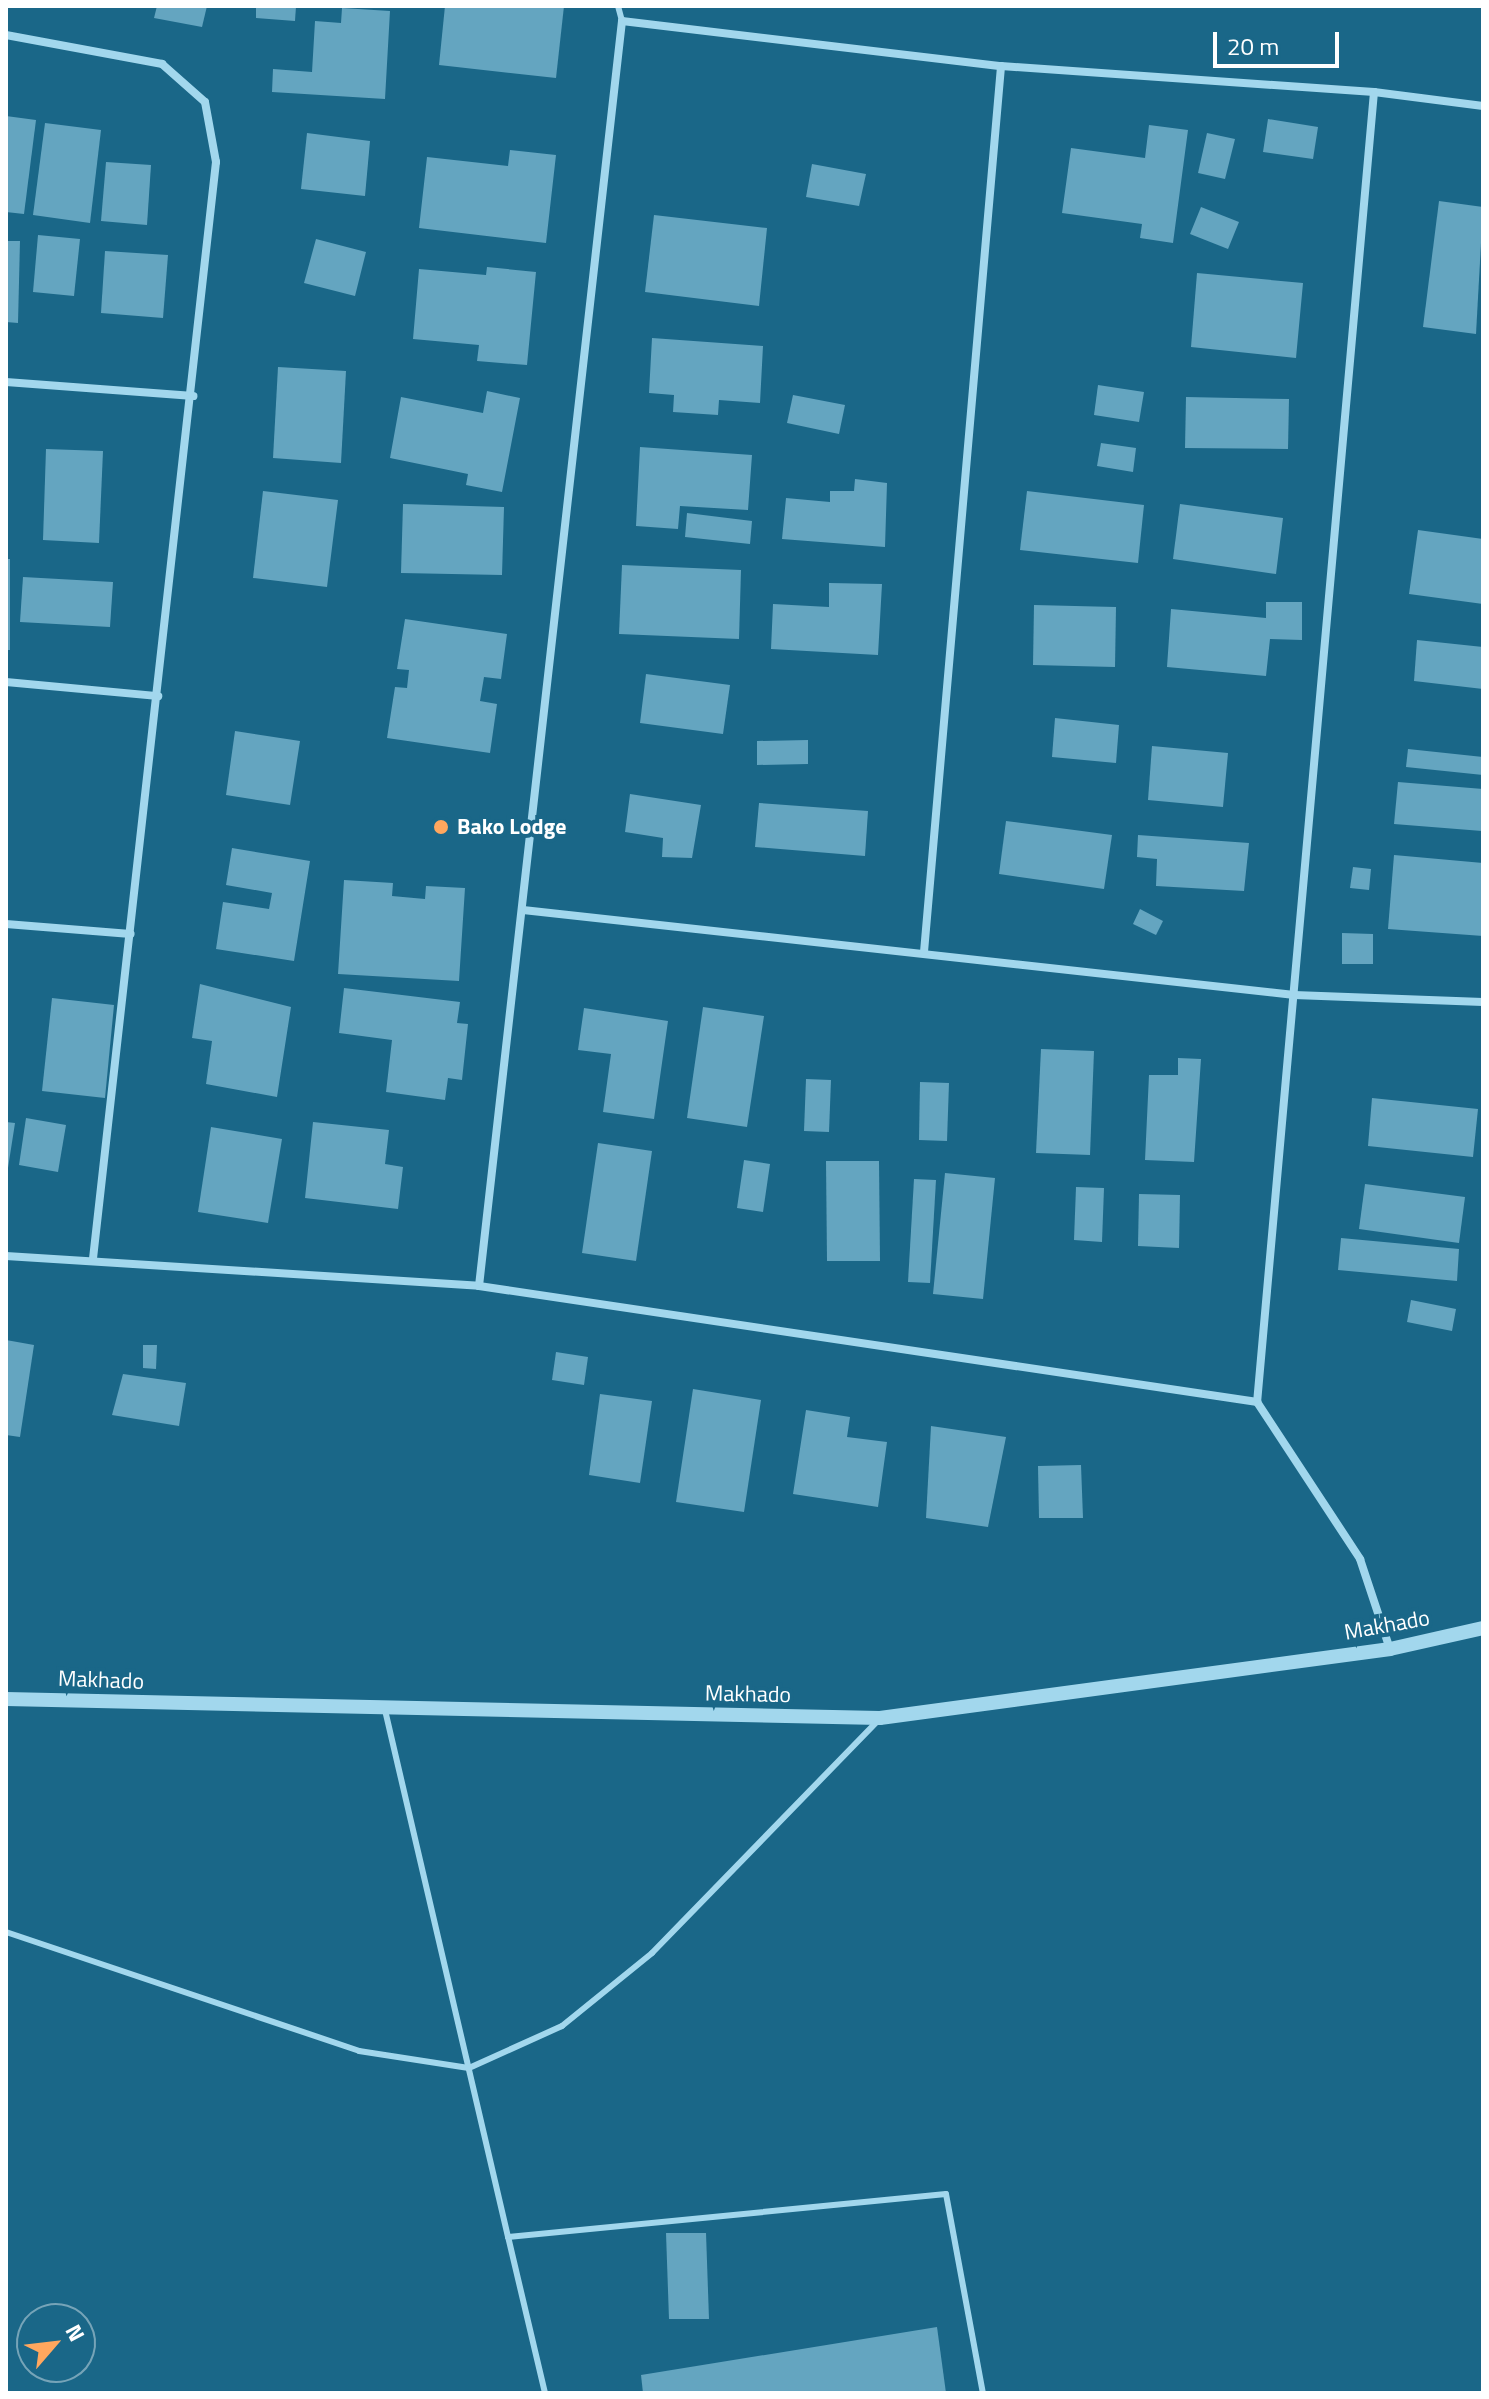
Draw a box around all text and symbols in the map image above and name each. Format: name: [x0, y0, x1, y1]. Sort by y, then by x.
scale bar: [1217, 16, 1343, 66]
text: 20 m: [1227, 28, 1279, 64]
place label: Bako Lodge: [457, 814, 566, 840]
marker: Bako Lodge: [432, 818, 450, 836]
street label: Makhado: [1342, 1605, 1432, 1645]
street label: Makhado: [58, 1665, 144, 1695]
street label: Makhado: [705, 1680, 791, 1708]
north arrow: [16, 2303, 96, 2383]
text: N: [57, 2318, 94, 2347]

